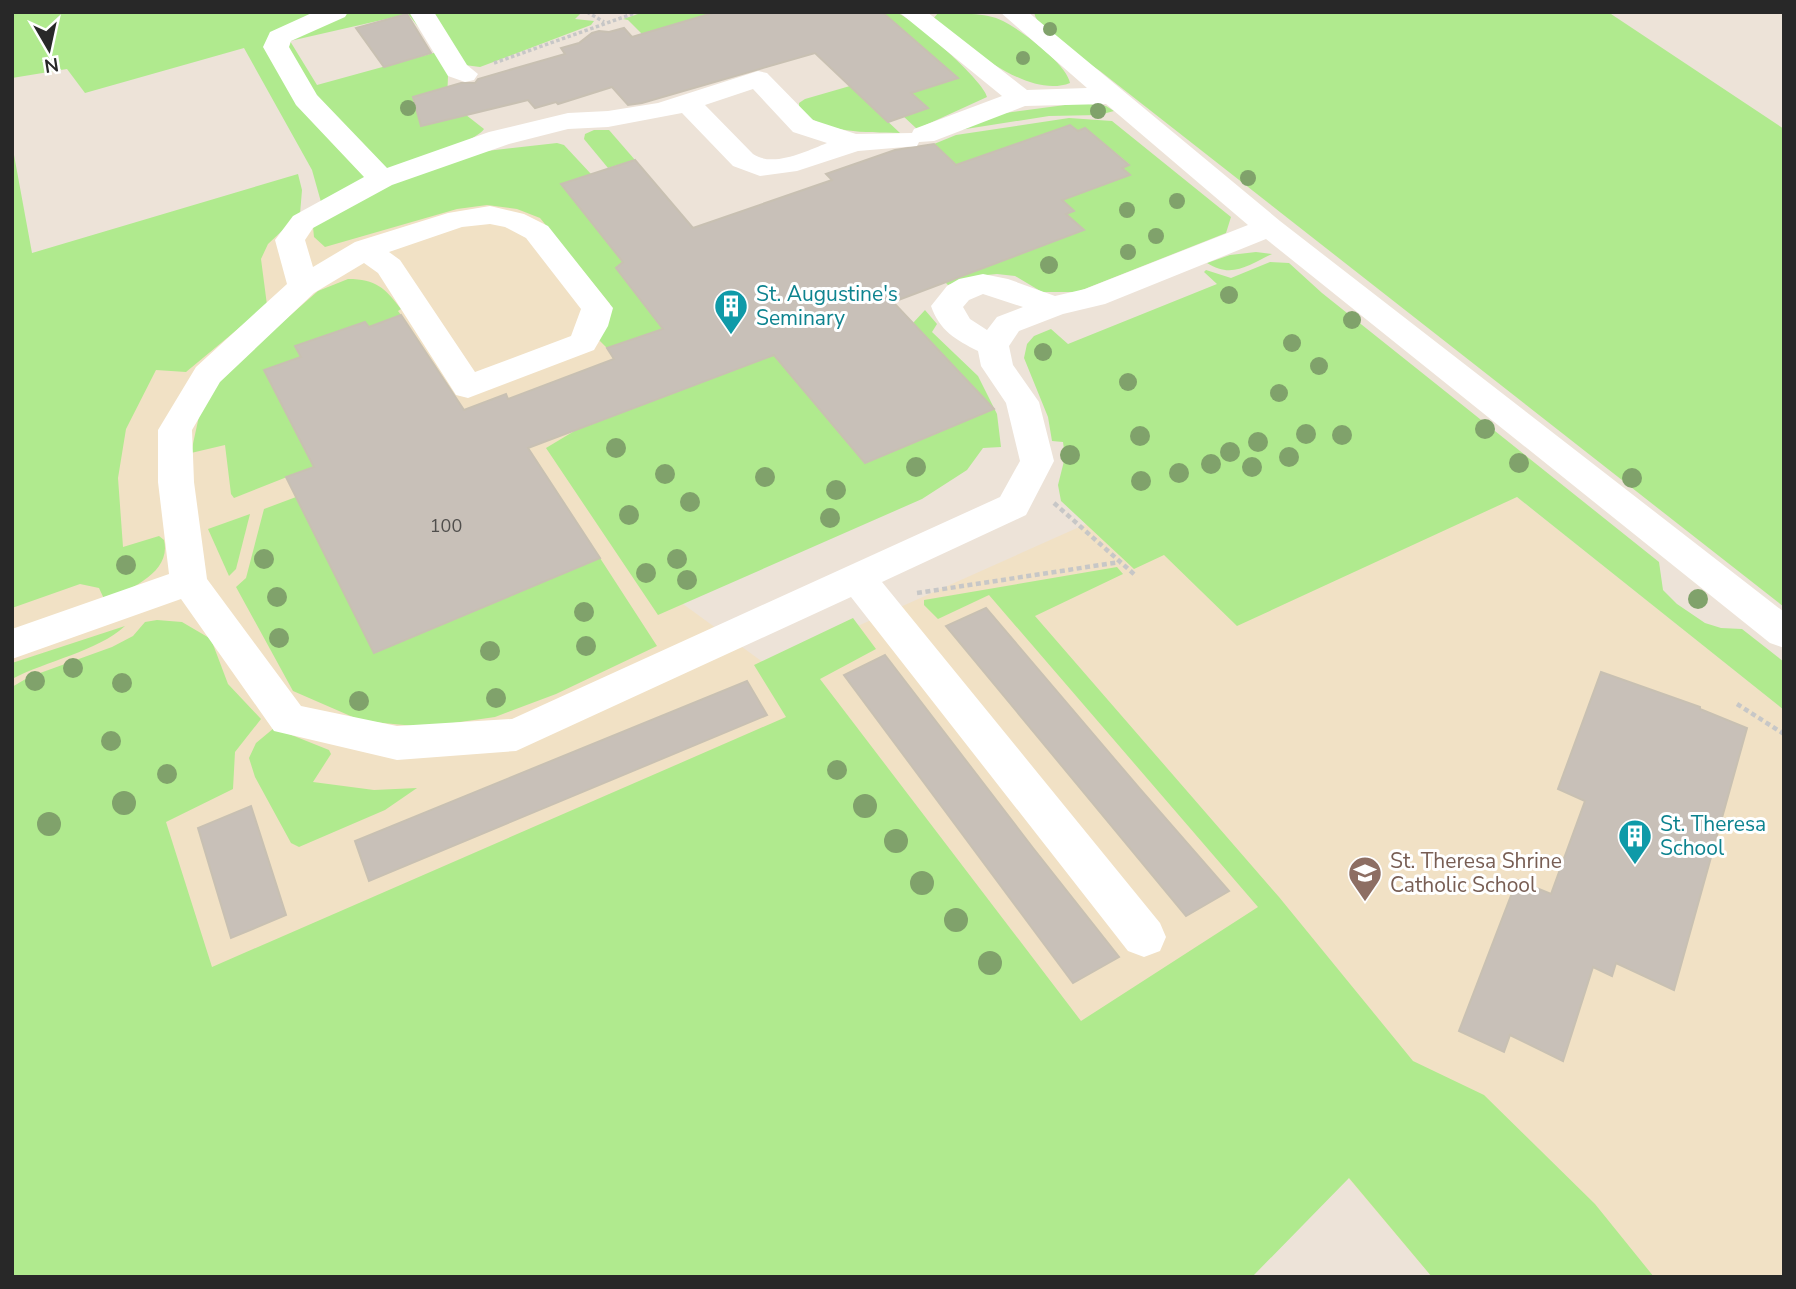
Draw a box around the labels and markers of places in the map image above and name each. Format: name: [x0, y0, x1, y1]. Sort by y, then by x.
place label: St. Augustine's Seminary: [756, 280, 898, 332]
building icon: St. Augustine's Seminary: [712, 287, 750, 336]
place label: St. Theresa School: [1660, 810, 1766, 862]
building icon: St. Theresa School: [1616, 817, 1654, 866]
place label: St. Theresa Shrine Catholic School: [1390, 847, 1562, 899]
school or university icon: St. Theresa Shrine Catholic School: [1346, 854, 1384, 903]

